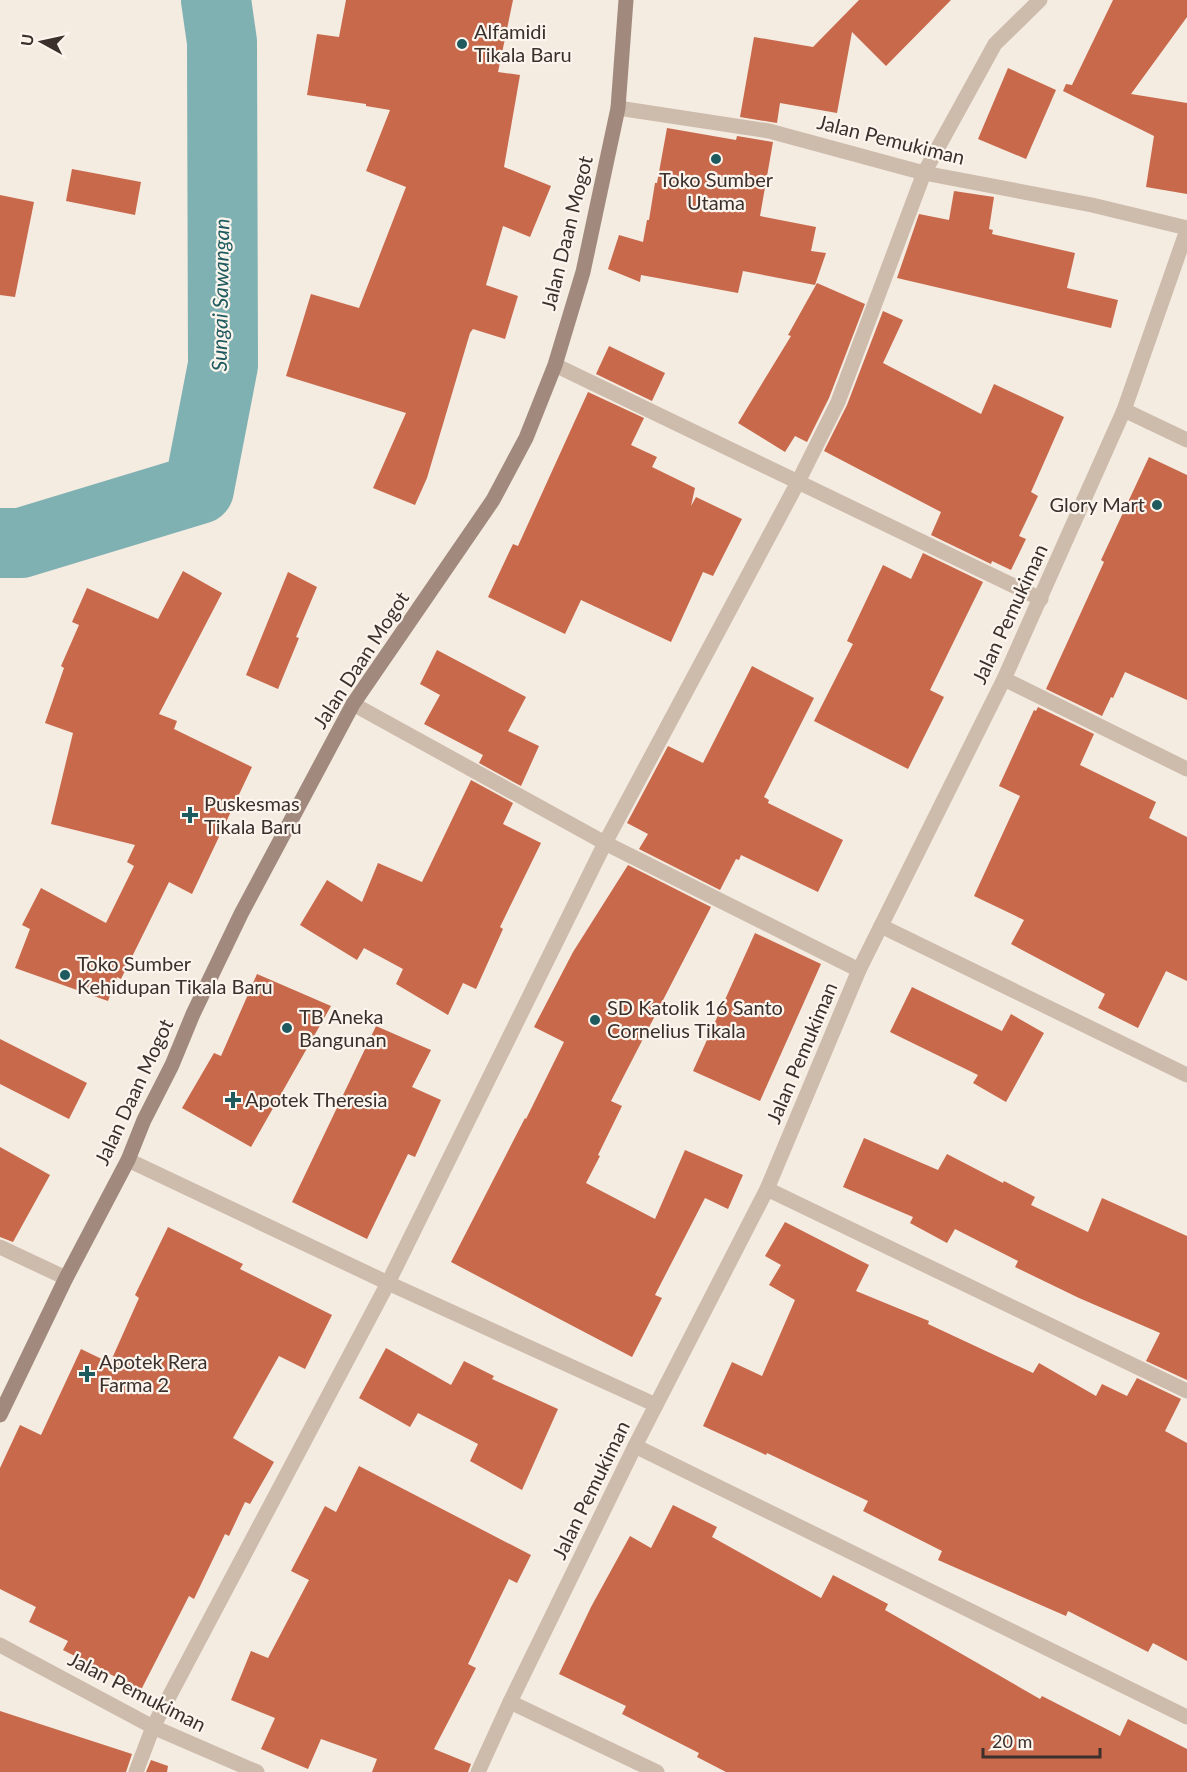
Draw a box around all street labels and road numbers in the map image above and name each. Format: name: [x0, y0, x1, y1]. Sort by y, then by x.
street label: Jalan Pemukiman: [815, 109, 967, 169]
street label: Jalan Daan Mogot: [535, 153, 597, 312]
street label: Jalan Pemukiman: [966, 540, 1052, 687]
street label: Jalan Daan Mogot: [307, 587, 413, 732]
street label: Jalan Pemukiman: [761, 978, 842, 1127]
street label: Jalan Daan Mogot: [89, 1015, 177, 1168]
street label: Jalan Pemukiman: [546, 1416, 634, 1563]
street label: Jalan Pemukiman: [65, 1646, 210, 1736]

